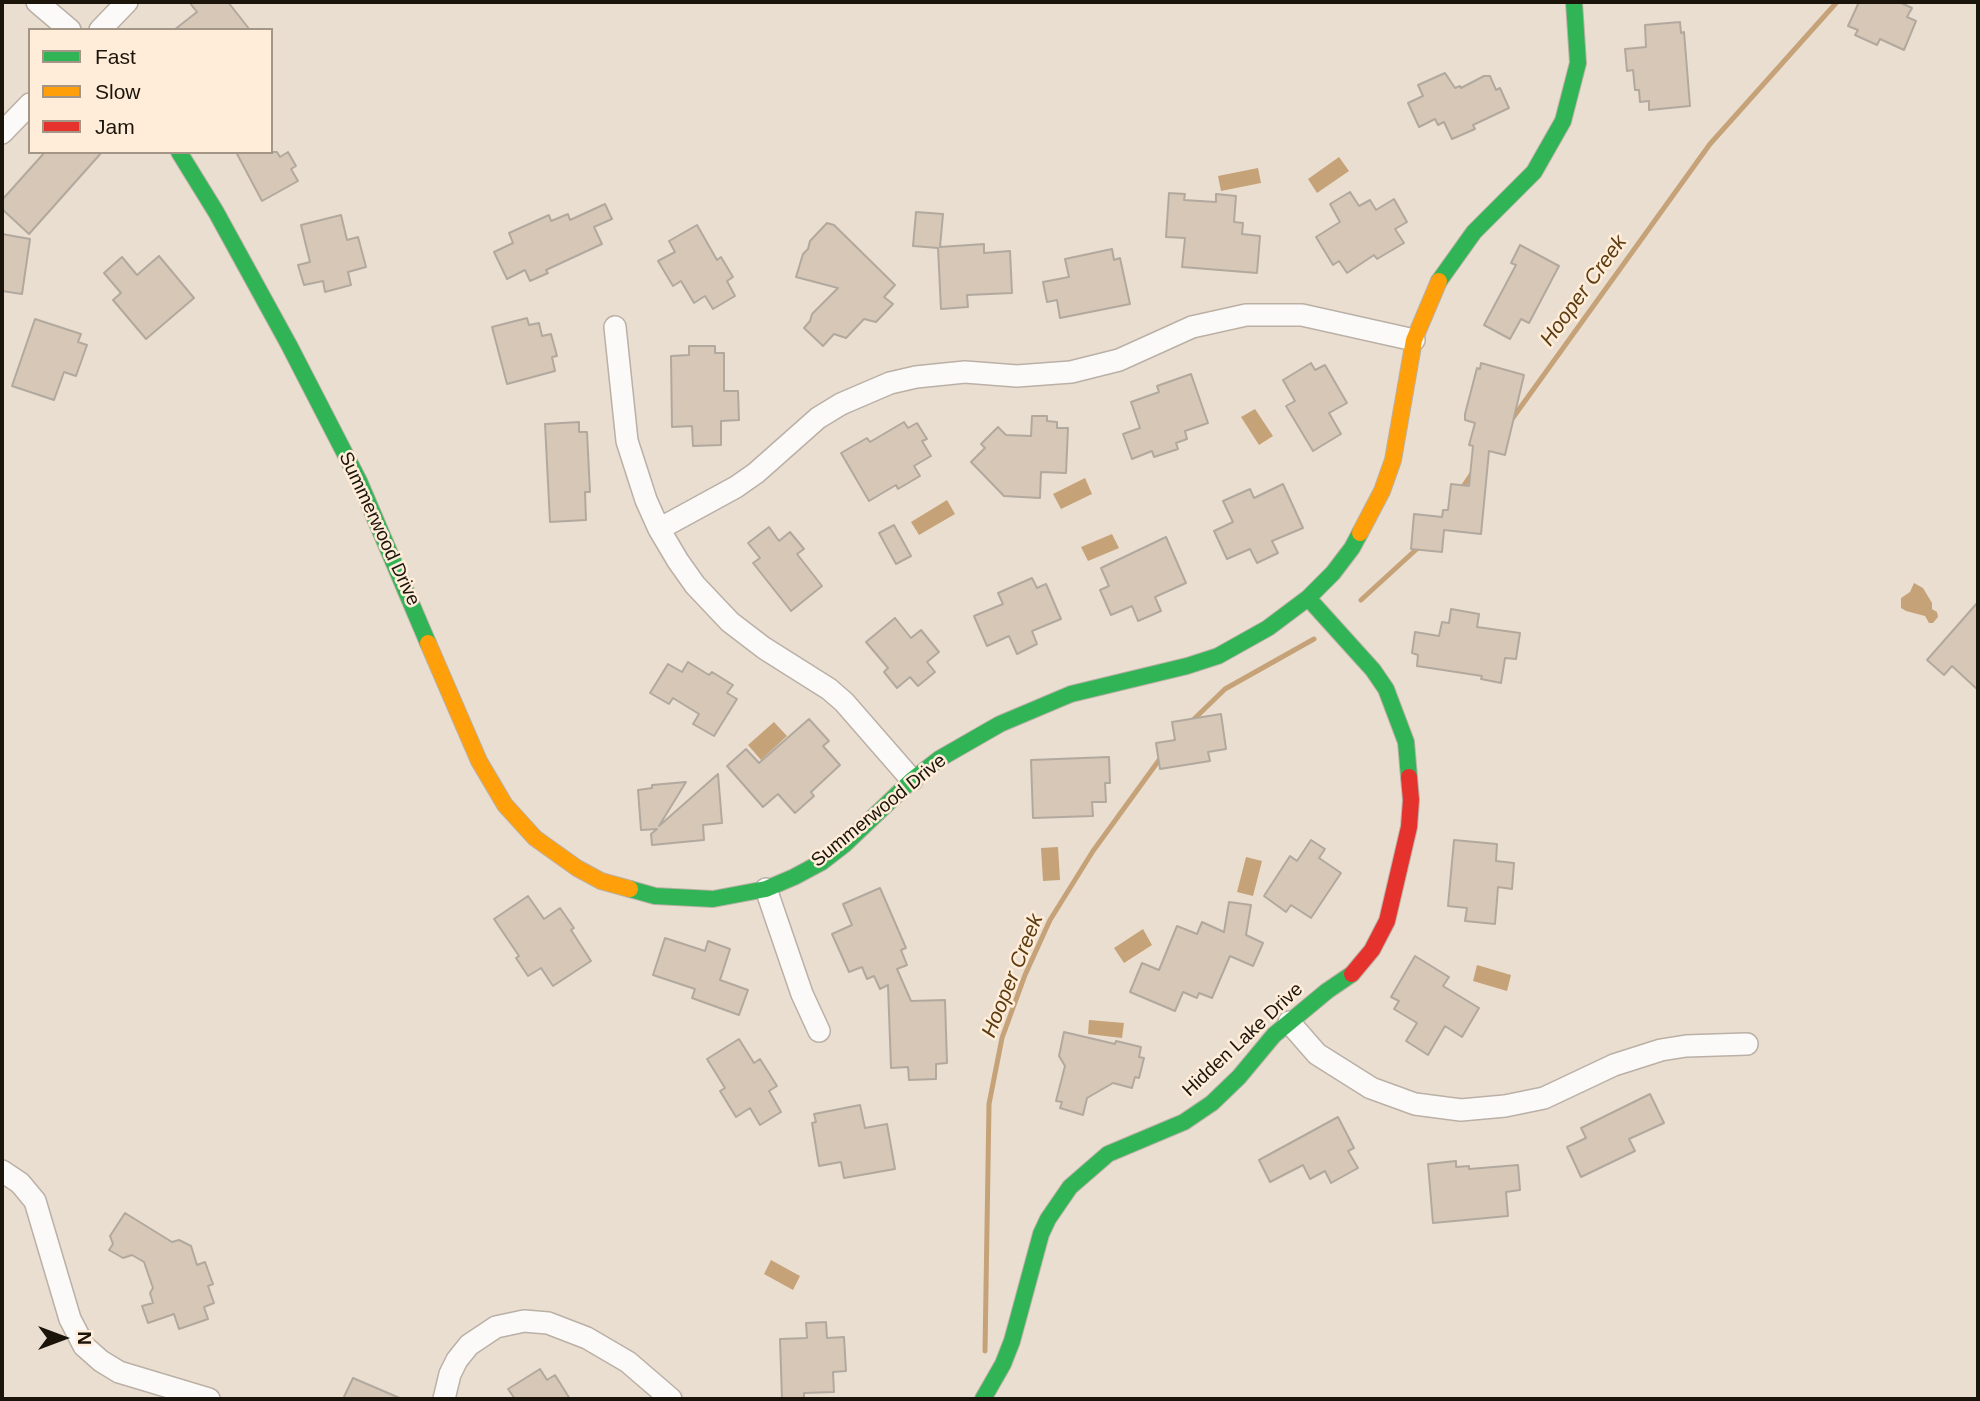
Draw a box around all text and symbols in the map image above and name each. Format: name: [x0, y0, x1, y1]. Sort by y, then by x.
legend: [28, 28, 273, 154]
text: Fast: [95, 45, 136, 68]
text: Slow: [95, 80, 141, 103]
text: Jam: [95, 115, 135, 138]
water label: Hooper Creek: [1535, 231, 1633, 351]
street label: Summerwood Drive: [333, 449, 425, 609]
street label: Summerwood Drive: [807, 750, 951, 872]
water label: Hooper Creek: [977, 911, 1049, 1041]
street label: Hidden Lake Drive: [1178, 978, 1308, 1102]
north arrow: [28, 1303, 98, 1373]
text: N: [74, 1331, 95, 1345]

